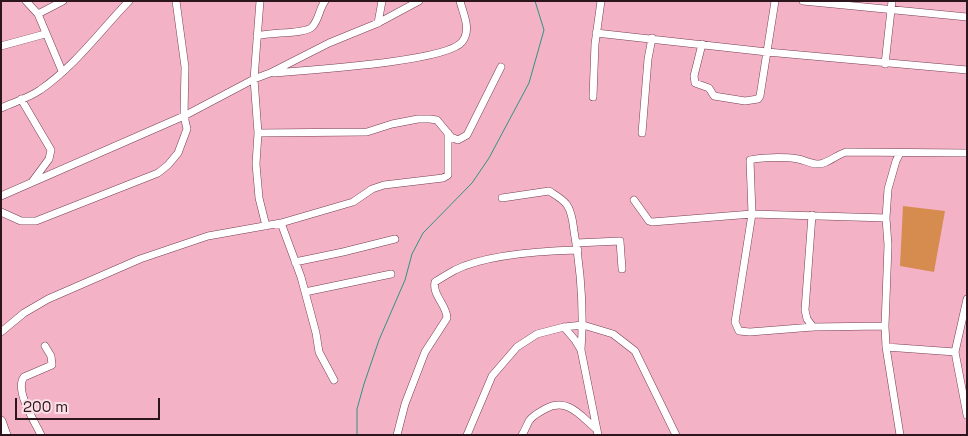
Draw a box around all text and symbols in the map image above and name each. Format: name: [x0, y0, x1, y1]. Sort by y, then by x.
scale bar: [18, 388, 162, 420]
text: 200 m: [23, 397, 68, 416]

